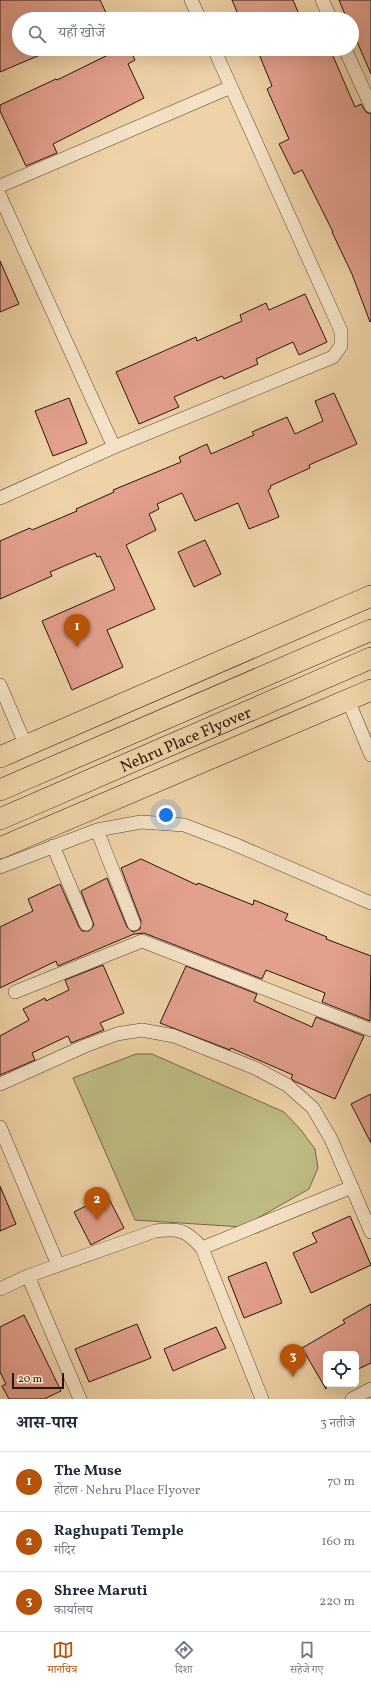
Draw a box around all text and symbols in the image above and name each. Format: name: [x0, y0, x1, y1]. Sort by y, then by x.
search box: [12, 12, 359, 56]
icon: search: [26, 23, 48, 45]
text: यहाँ खोजें: [58, 23, 105, 44]
pin: 1: [64, 614, 90, 647]
street label: Nehru Place Flyover: [117, 702, 256, 779]
your location: [156, 805, 176, 825]
pin: 2: [84, 1187, 110, 1220]
pin: 3: [280, 1344, 306, 1377]
map controls: [323, 1351, 359, 1387]
button: locate: [323, 1351, 359, 1387]
scale bar: [12, 1371, 64, 1390]
text: 20 m: [18, 1372, 42, 1387]
text: आस-पास: [16, 1412, 77, 1435]
text: 3 नतीजे: [320, 1415, 355, 1433]
text: The Muse: [54, 1461, 122, 1482]
text: 1: [26, 1473, 32, 1491]
text: 70 m: [327, 1473, 355, 1491]
text: होटल · Nehru Place Flyover: [54, 1482, 200, 1500]
text: Raghupati Temple: [54, 1521, 184, 1542]
text: 2: [26, 1533, 32, 1551]
text: 160 m: [321, 1533, 355, 1551]
text: मंदिर: [54, 1542, 75, 1560]
text: Shree Maruti: [54, 1581, 148, 1602]
text: 3: [26, 1593, 32, 1611]
text: 220 m: [319, 1593, 355, 1611]
text: कार्यालय: [54, 1602, 93, 1620]
tab: मानचित्र: [48, 1639, 77, 1680]
tab: दिशा: [173, 1639, 195, 1680]
tab: सहेजे गए: [290, 1639, 323, 1680]

